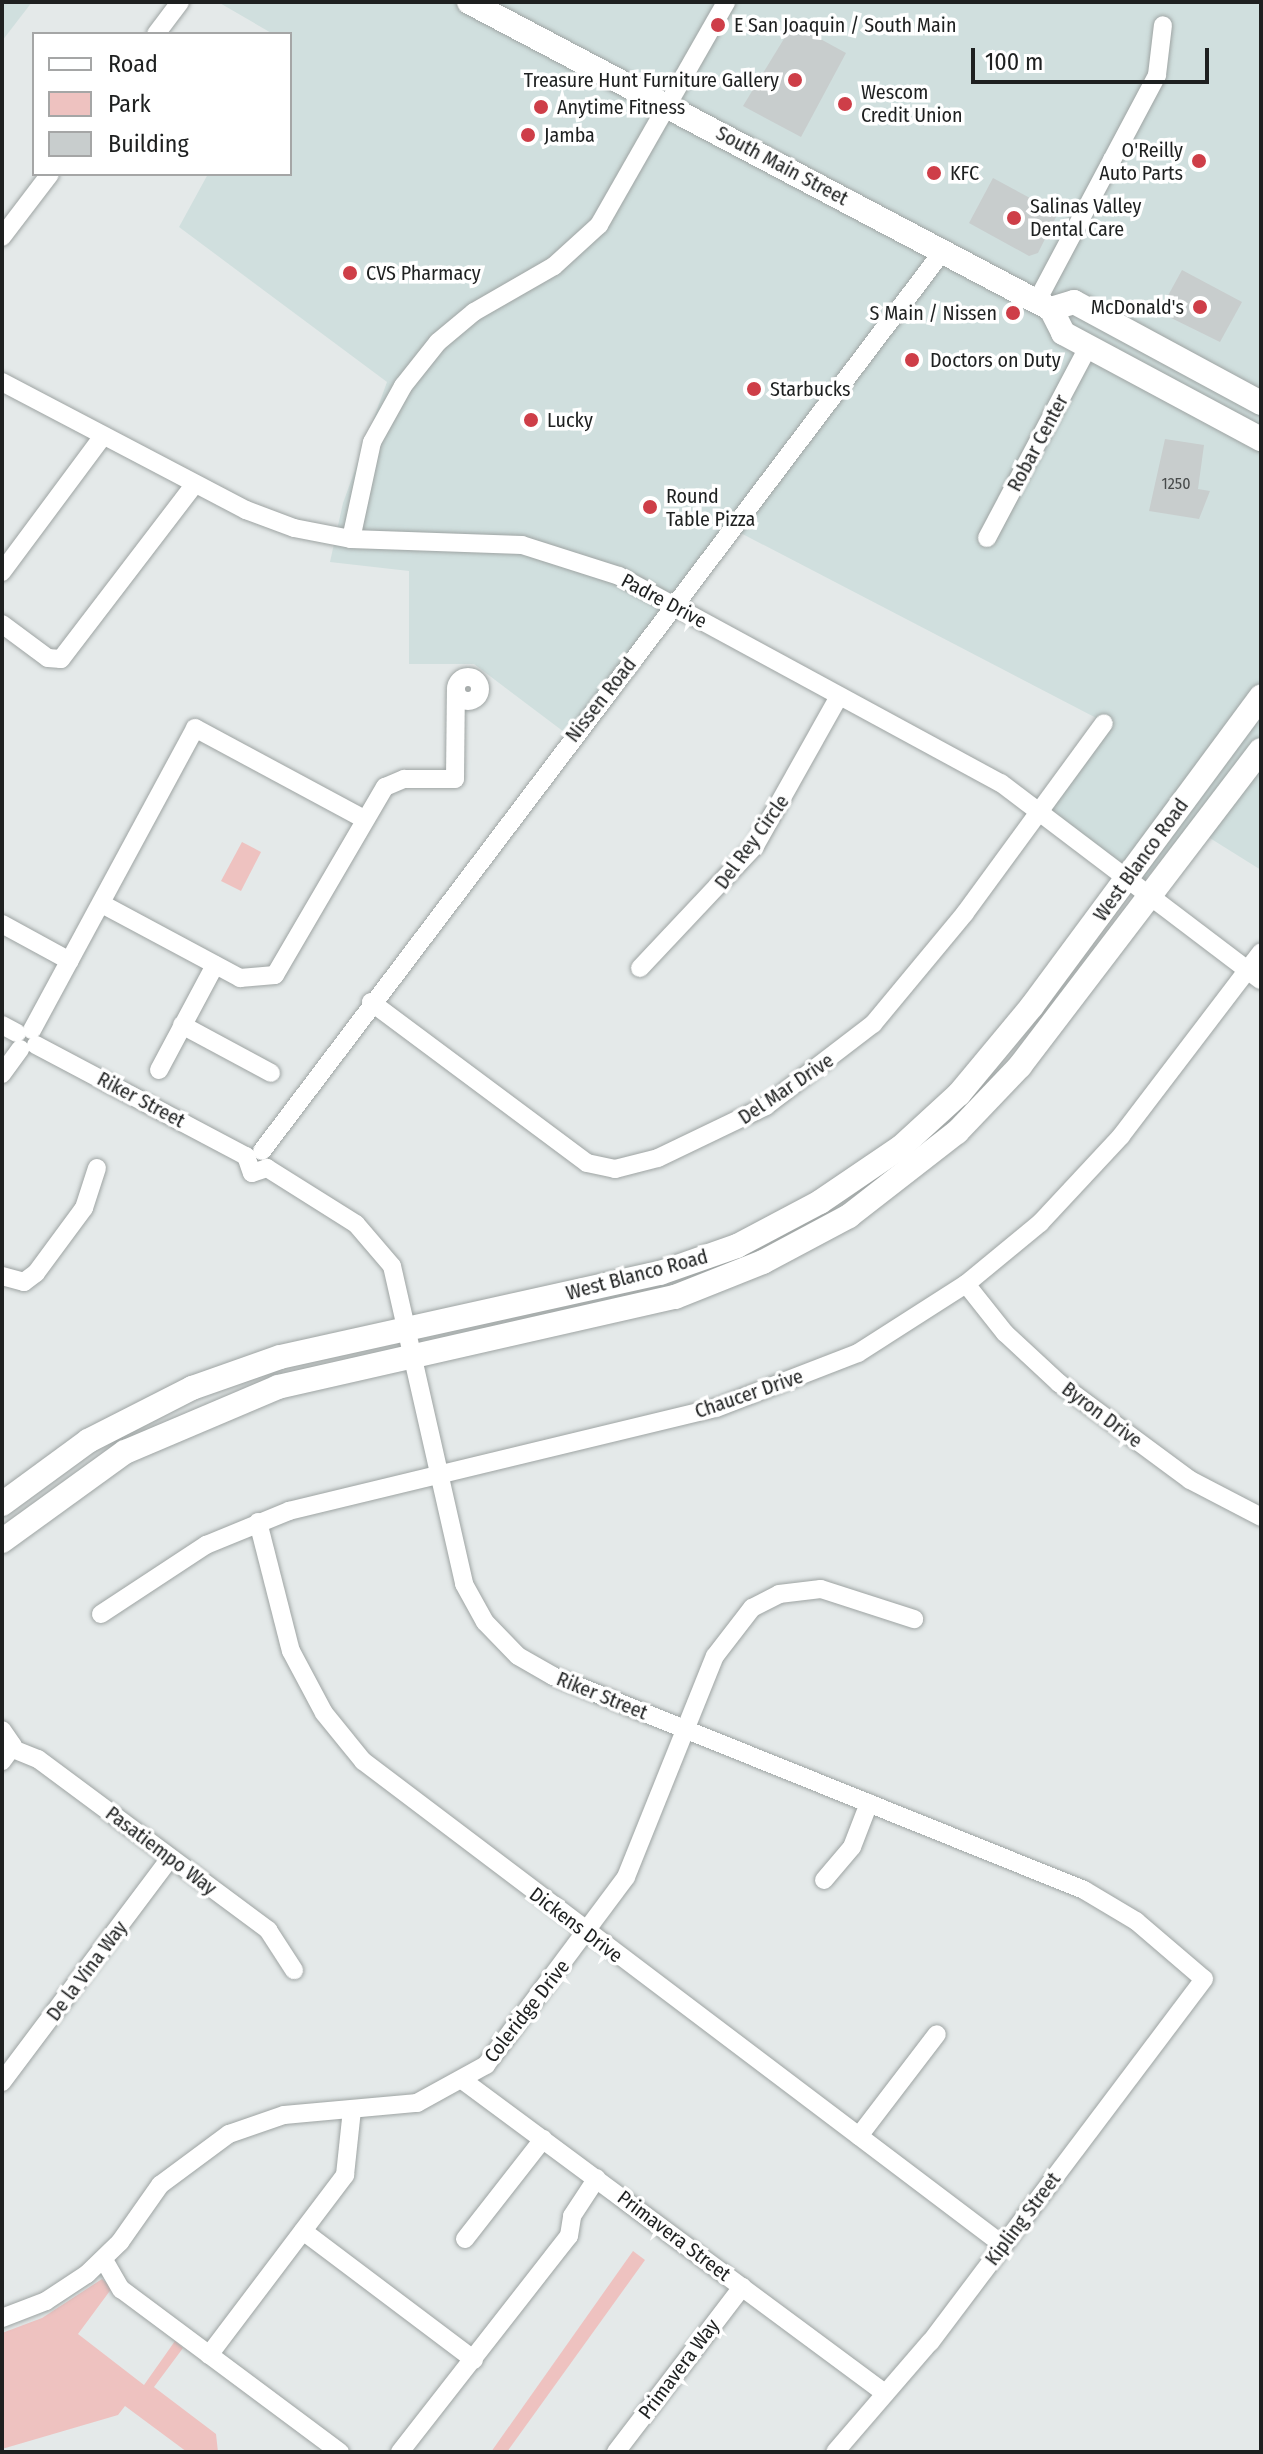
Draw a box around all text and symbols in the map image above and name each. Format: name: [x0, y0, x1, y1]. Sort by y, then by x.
place label: E San Joaquin / South Main: [734, 13, 956, 37]
marker: E San Joaquin / South Main: [709, 16, 727, 34]
legend: [32, 32, 292, 176]
scale bar: [975, 32, 1213, 82]
text: 100 m: [985, 48, 1043, 76]
text: Road: [108, 50, 158, 78]
place label: Treasure Hunt Furniture Gallery: [524, 68, 779, 92]
marker: Treasure Hunt Furniture Gallery: [786, 71, 804, 89]
place label: Wescom Credit Union: [861, 80, 963, 127]
text: Park: [108, 90, 151, 118]
place label: Anytime Fitness: [557, 95, 685, 119]
marker: Wescom Credit Union: [836, 95, 854, 113]
marker: Anytime Fitness: [532, 98, 550, 116]
street label: South Main Street: [712, 121, 852, 211]
place label: Jamba: [544, 123, 595, 147]
marker: Jamba: [519, 126, 537, 144]
text: Building: [108, 130, 189, 158]
place label: O'Reilly Auto Parts: [1099, 138, 1183, 185]
marker: O'Reilly Auto Parts: [1190, 152, 1208, 170]
place label: KFC: [950, 161, 979, 185]
marker: KFC: [925, 164, 943, 182]
place label: Salinas Valley Dental Care: [1030, 194, 1141, 241]
marker: Salinas Valley Dental Care: [1005, 209, 1023, 227]
place label: CVS Pharmacy: [366, 261, 481, 285]
marker: CVS Pharmacy: [341, 264, 359, 282]
place label: McDonald's: [1091, 295, 1184, 319]
marker: McDonald's: [1191, 298, 1209, 316]
place label: S Main / Nissen: [870, 301, 997, 325]
marker: S Main / Nissen: [1004, 304, 1022, 322]
place label: Doctors on Duty: [930, 348, 1061, 372]
marker: Doctors on Duty: [901, 349, 923, 371]
place label: Starbucks: [770, 377, 851, 401]
marker: Starbucks: [745, 380, 763, 398]
street label: Robar Center: [1002, 390, 1074, 496]
place label: Lucky: [547, 408, 593, 432]
marker: Lucky: [522, 411, 540, 429]
house number: 1250: [1162, 474, 1190, 494]
place label: Round Table Pizza: [666, 484, 755, 531]
marker: Round Table Pizza: [641, 498, 659, 516]
street label: Padre Drive: [617, 569, 711, 633]
street label: Nissen Road: [561, 653, 641, 747]
street label: Del Rey Circle: [710, 790, 794, 894]
street label: West Blanco Road: [1088, 794, 1194, 926]
street label: Del Mar Drive: [734, 1048, 838, 1130]
street label: Riker Street: [93, 1067, 189, 1133]
street label: West Blanco Road: [563, 1245, 711, 1305]
street label: Chaucer Drive: [692, 1364, 806, 1424]
street label: Byron Drive: [1057, 1377, 1147, 1453]
street label: Riker Street: [553, 1667, 651, 1725]
street label: Pasatiempo Way: [101, 1801, 221, 1901]
street label: Dickens Drive: [525, 1882, 627, 1968]
street label: De la Vina Way: [42, 1916, 132, 2026]
street label: Coleridge Drive: [479, 1955, 575, 2067]
street label: Kipling Street: [980, 2168, 1066, 2270]
street label: Primavera Street: [613, 2186, 735, 2286]
street label: Primavera Way: [634, 2314, 724, 2424]

